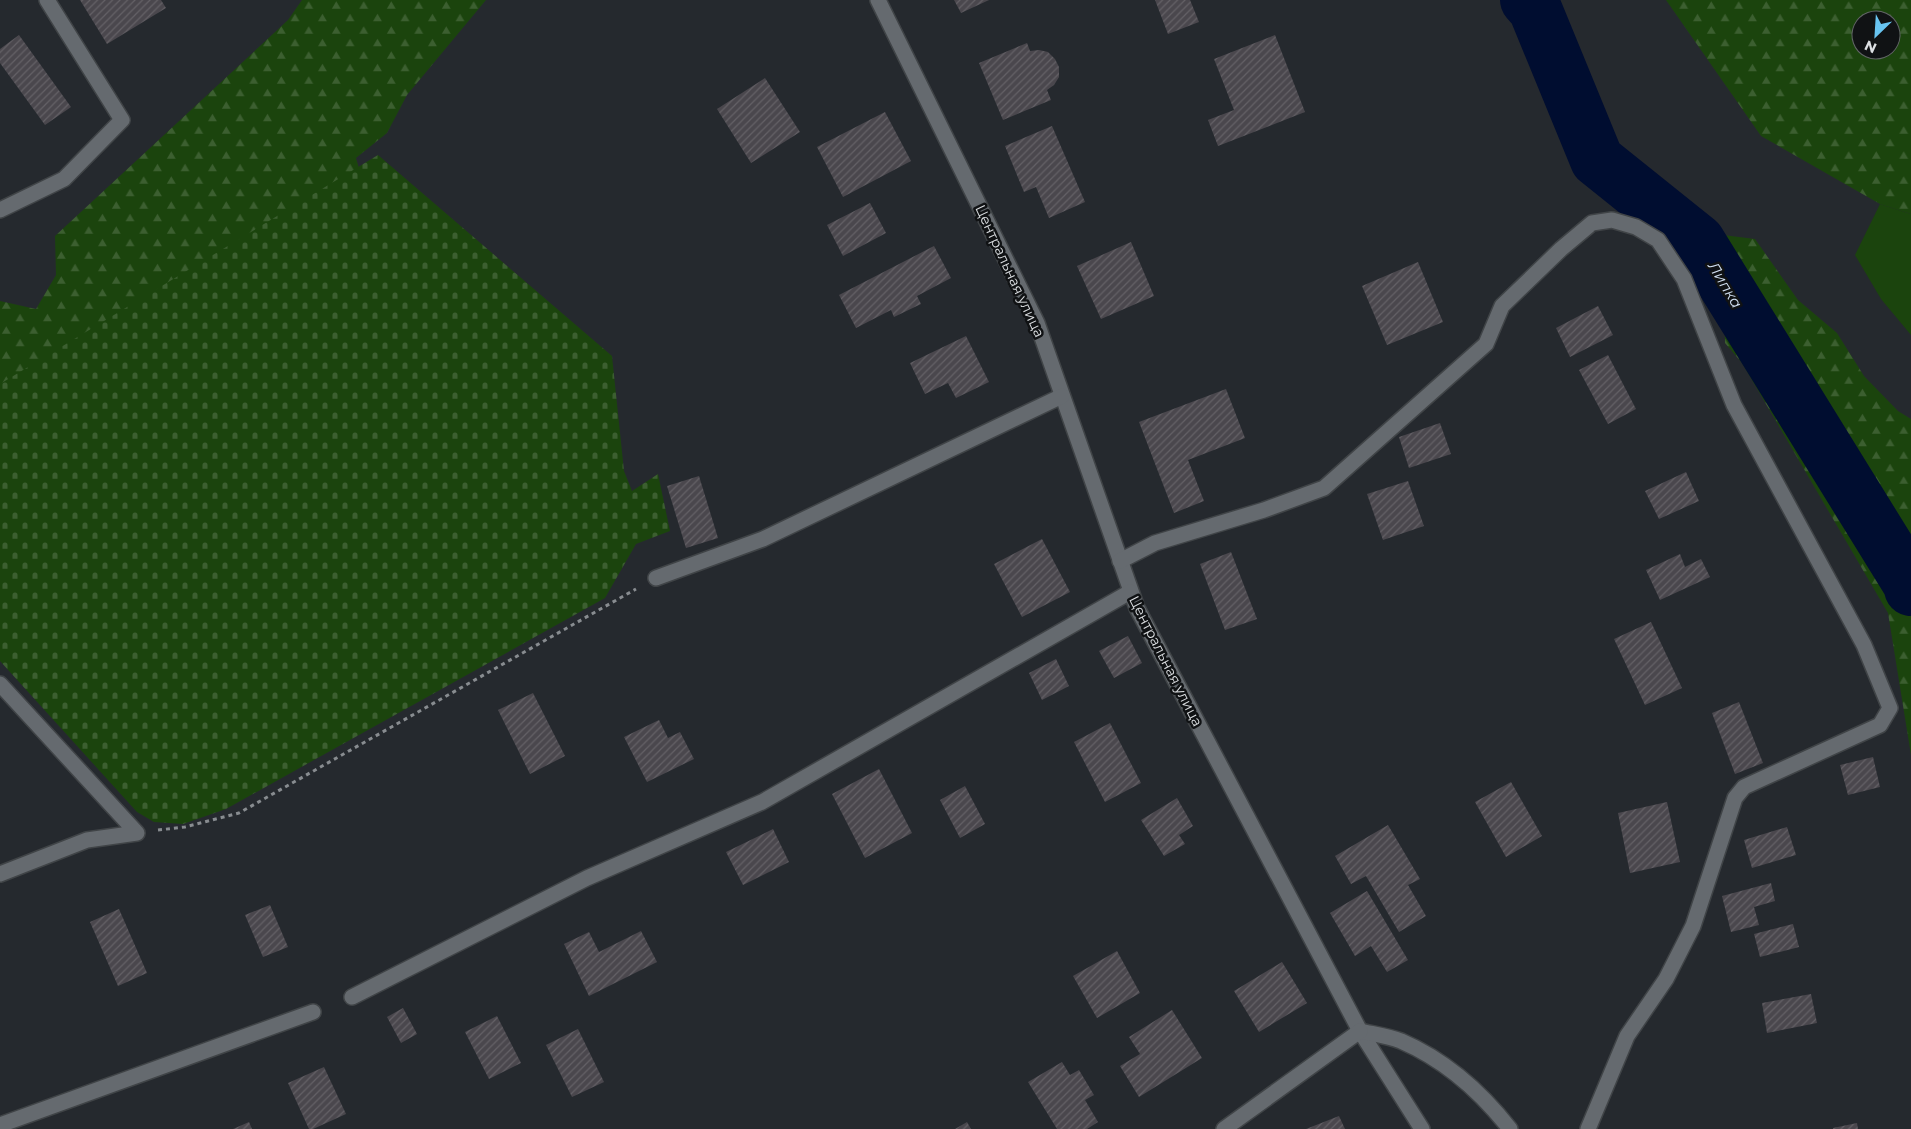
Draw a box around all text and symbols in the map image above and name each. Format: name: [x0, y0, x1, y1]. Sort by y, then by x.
north arrow: [1851, 10, 1901, 60]
text: N: [1862, 36, 1879, 57]
street label: Центральная улица: [971, 202, 1049, 340]
water label: Липка: [1704, 257, 1747, 311]
street label: Центральная улица: [1125, 593, 1207, 729]

